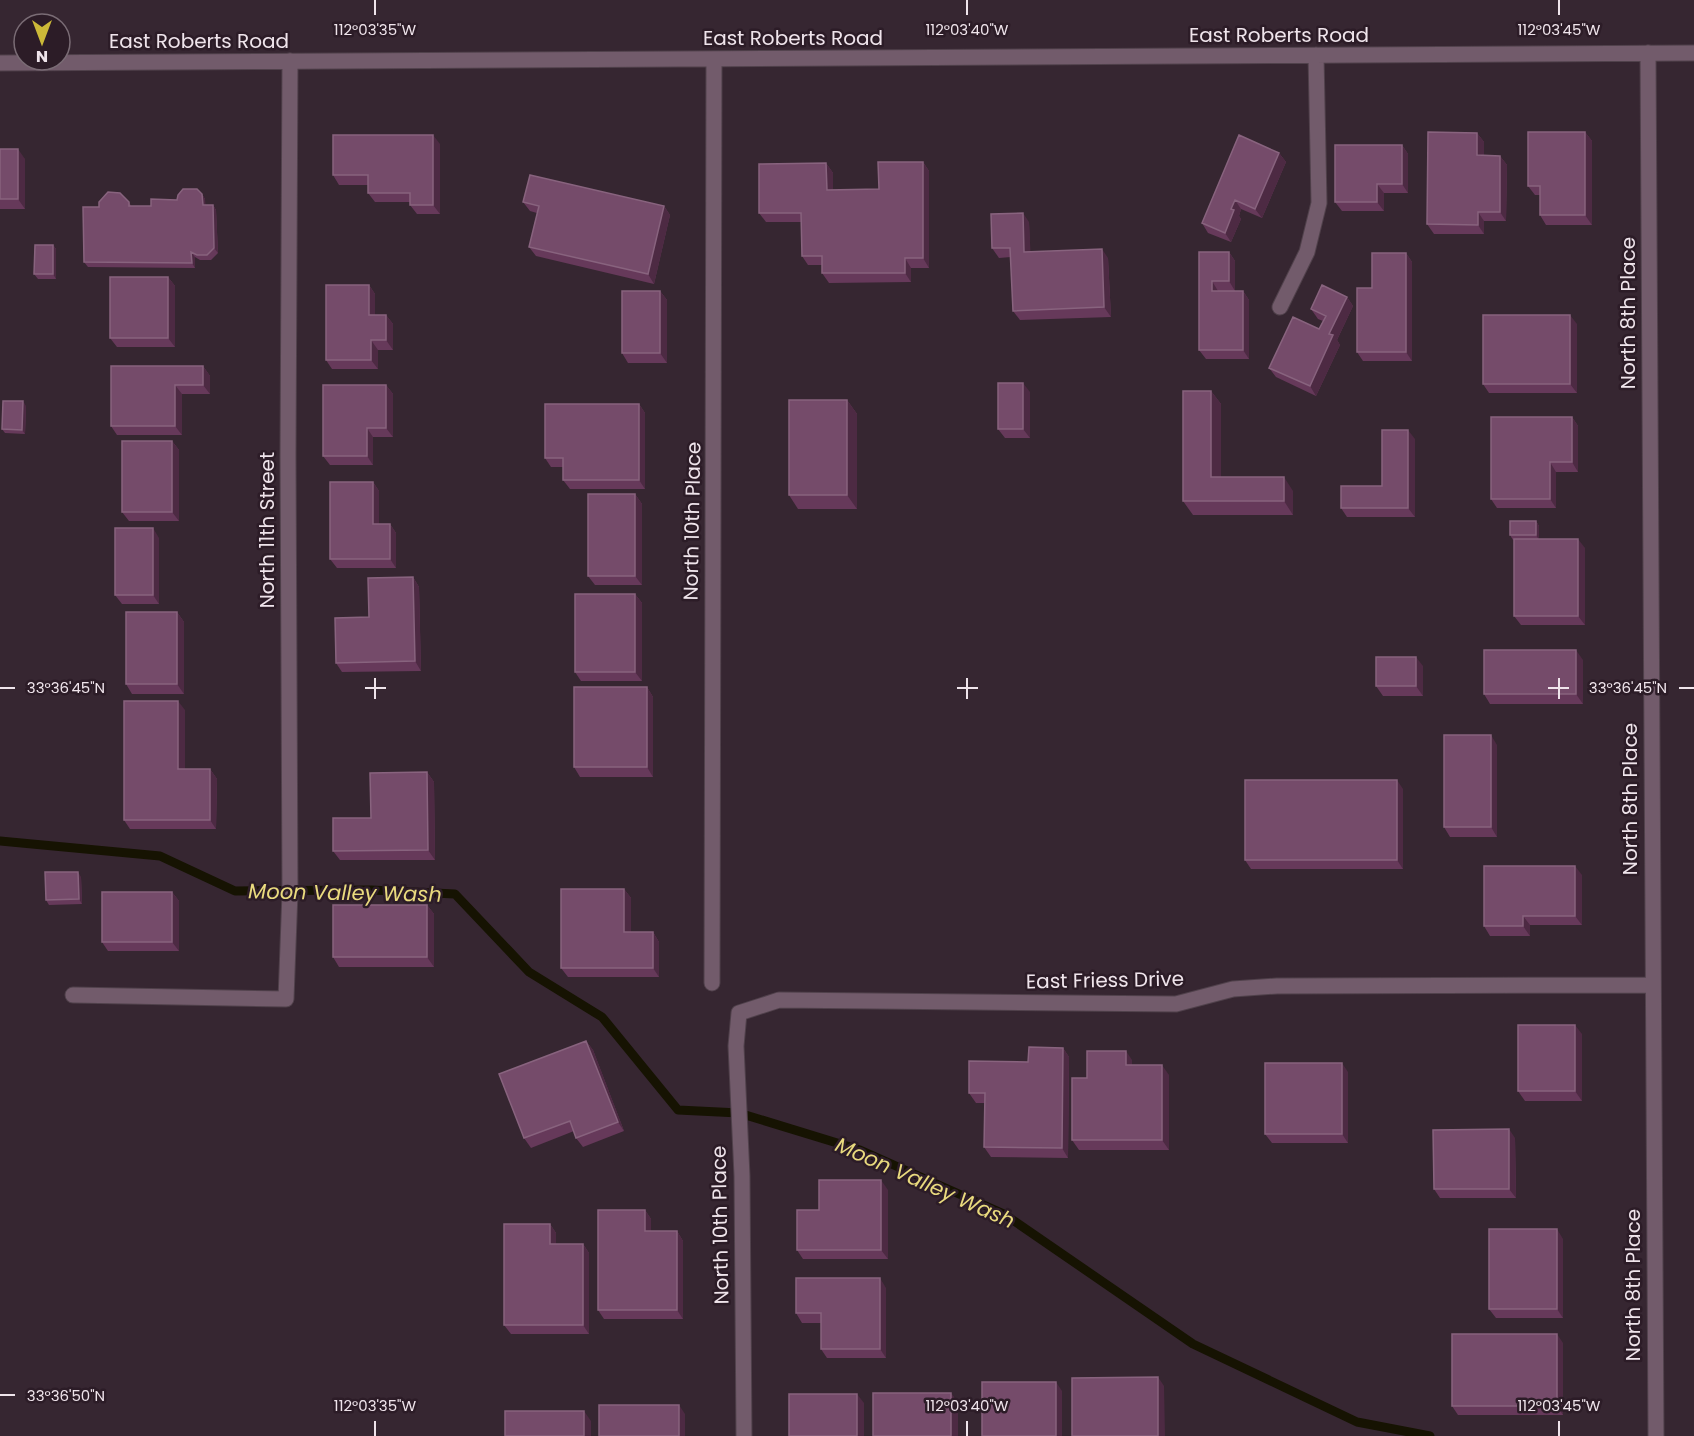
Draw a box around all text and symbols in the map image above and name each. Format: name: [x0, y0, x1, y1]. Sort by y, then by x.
north arrow: [12, 12, 72, 72]
text: 112°03'35"W: [334, 19, 417, 40]
text: 112°03'40"W: [926, 19, 1009, 40]
text: 112°03'45"W: [1518, 19, 1601, 40]
street label: East Roberts Road: [1189, 21, 1369, 49]
street label: East Roberts Road: [703, 24, 883, 52]
street label: East Roberts Road: [109, 27, 289, 55]
text: N: [36, 45, 48, 68]
street label: North 8th Place: [1614, 237, 1642, 389]
street label: North 10th Place: [677, 441, 707, 601]
street label: North 11th Street: [253, 452, 281, 608]
text: 33°36'45"N: [27, 677, 105, 698]
text: 33°36'45"N: [1589, 677, 1667, 698]
street label: North 8th Place: [1616, 723, 1644, 875]
water label: Moon Valley Wash: [248, 876, 442, 909]
street label: East Friess Drive: [1026, 965, 1184, 995]
water label: Moon Valley Wash: [831, 1130, 1020, 1235]
street label: North 10th Place: [705, 1145, 735, 1305]
street label: North 8th Place: [1619, 1209, 1647, 1361]
text: 33°36'50"N: [27, 1385, 105, 1406]
text: 112°03'35"W: [334, 1395, 417, 1416]
text: 112°03'40"W: [926, 1395, 1009, 1416]
text: 112°03'45"W: [1518, 1395, 1601, 1416]

